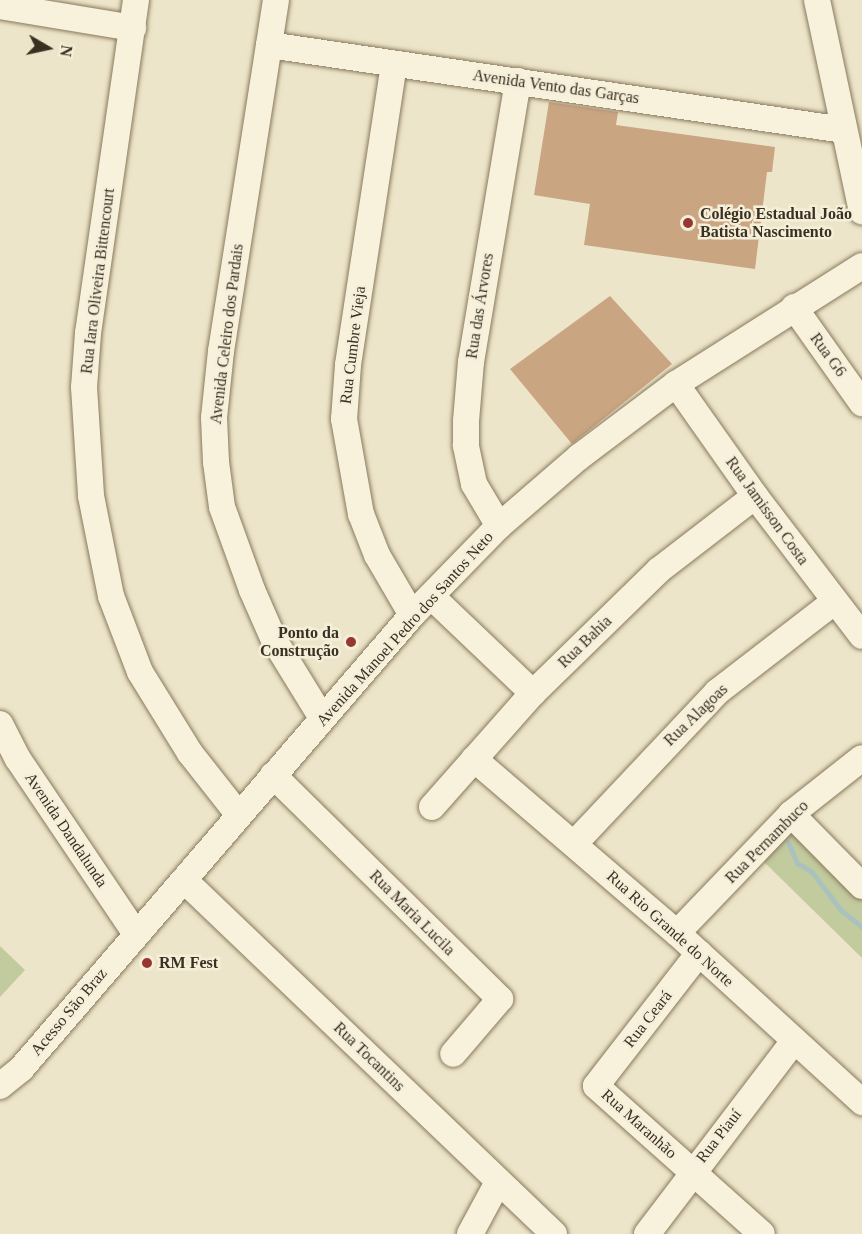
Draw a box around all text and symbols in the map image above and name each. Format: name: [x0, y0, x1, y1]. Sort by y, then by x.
north arrow: [18, 18, 78, 78]
text: N: [57, 44, 76, 58]
street label: Avenida Vento das Garças: [471, 66, 641, 108]
street label: Rua Iara Oliveira Bittencourt: [77, 187, 119, 375]
place label: Colégio Estadual João Batista Nascimento: [700, 204, 852, 242]
marker: Colégio Estadual João Batista Nascimento: [681, 216, 695, 230]
street label: Avenida Celeiro dos Pardais: [206, 243, 248, 425]
street label: Rua das Árvores: [462, 252, 498, 360]
street label: Rua Cumbre Vieja: [336, 285, 370, 405]
street label: Rua G6: [806, 329, 850, 381]
street label: Rua Jamisson Costa: [721, 453, 813, 569]
street label: Avenida Manoel Pedro dos Santos Neto: [312, 528, 498, 730]
street label: Rua Bahia: [554, 612, 616, 672]
place label: Ponto da Construção: [260, 623, 339, 661]
marker: Ponto da Construção: [344, 635, 358, 649]
street label: Rua Alagoas: [660, 680, 732, 750]
street label: Avenida Dandalunda: [20, 769, 112, 891]
street label: Rua Pernambuco: [721, 796, 813, 888]
street label: Rua Maria Lucila: [365, 866, 459, 960]
street label: Rua Rio Grande do Norte: [602, 867, 738, 991]
place label: RM Fest: [159, 953, 218, 973]
marker: RM Fest: [140, 956, 154, 970]
street label: Acesso São Braz: [27, 964, 111, 1060]
street label: Rua Ceará: [620, 987, 676, 1051]
street label: Rua Tocantins: [329, 1018, 409, 1096]
street label: Rua Maranhão: [597, 1085, 681, 1163]
street label: Rua Piauí: [692, 1105, 746, 1167]

